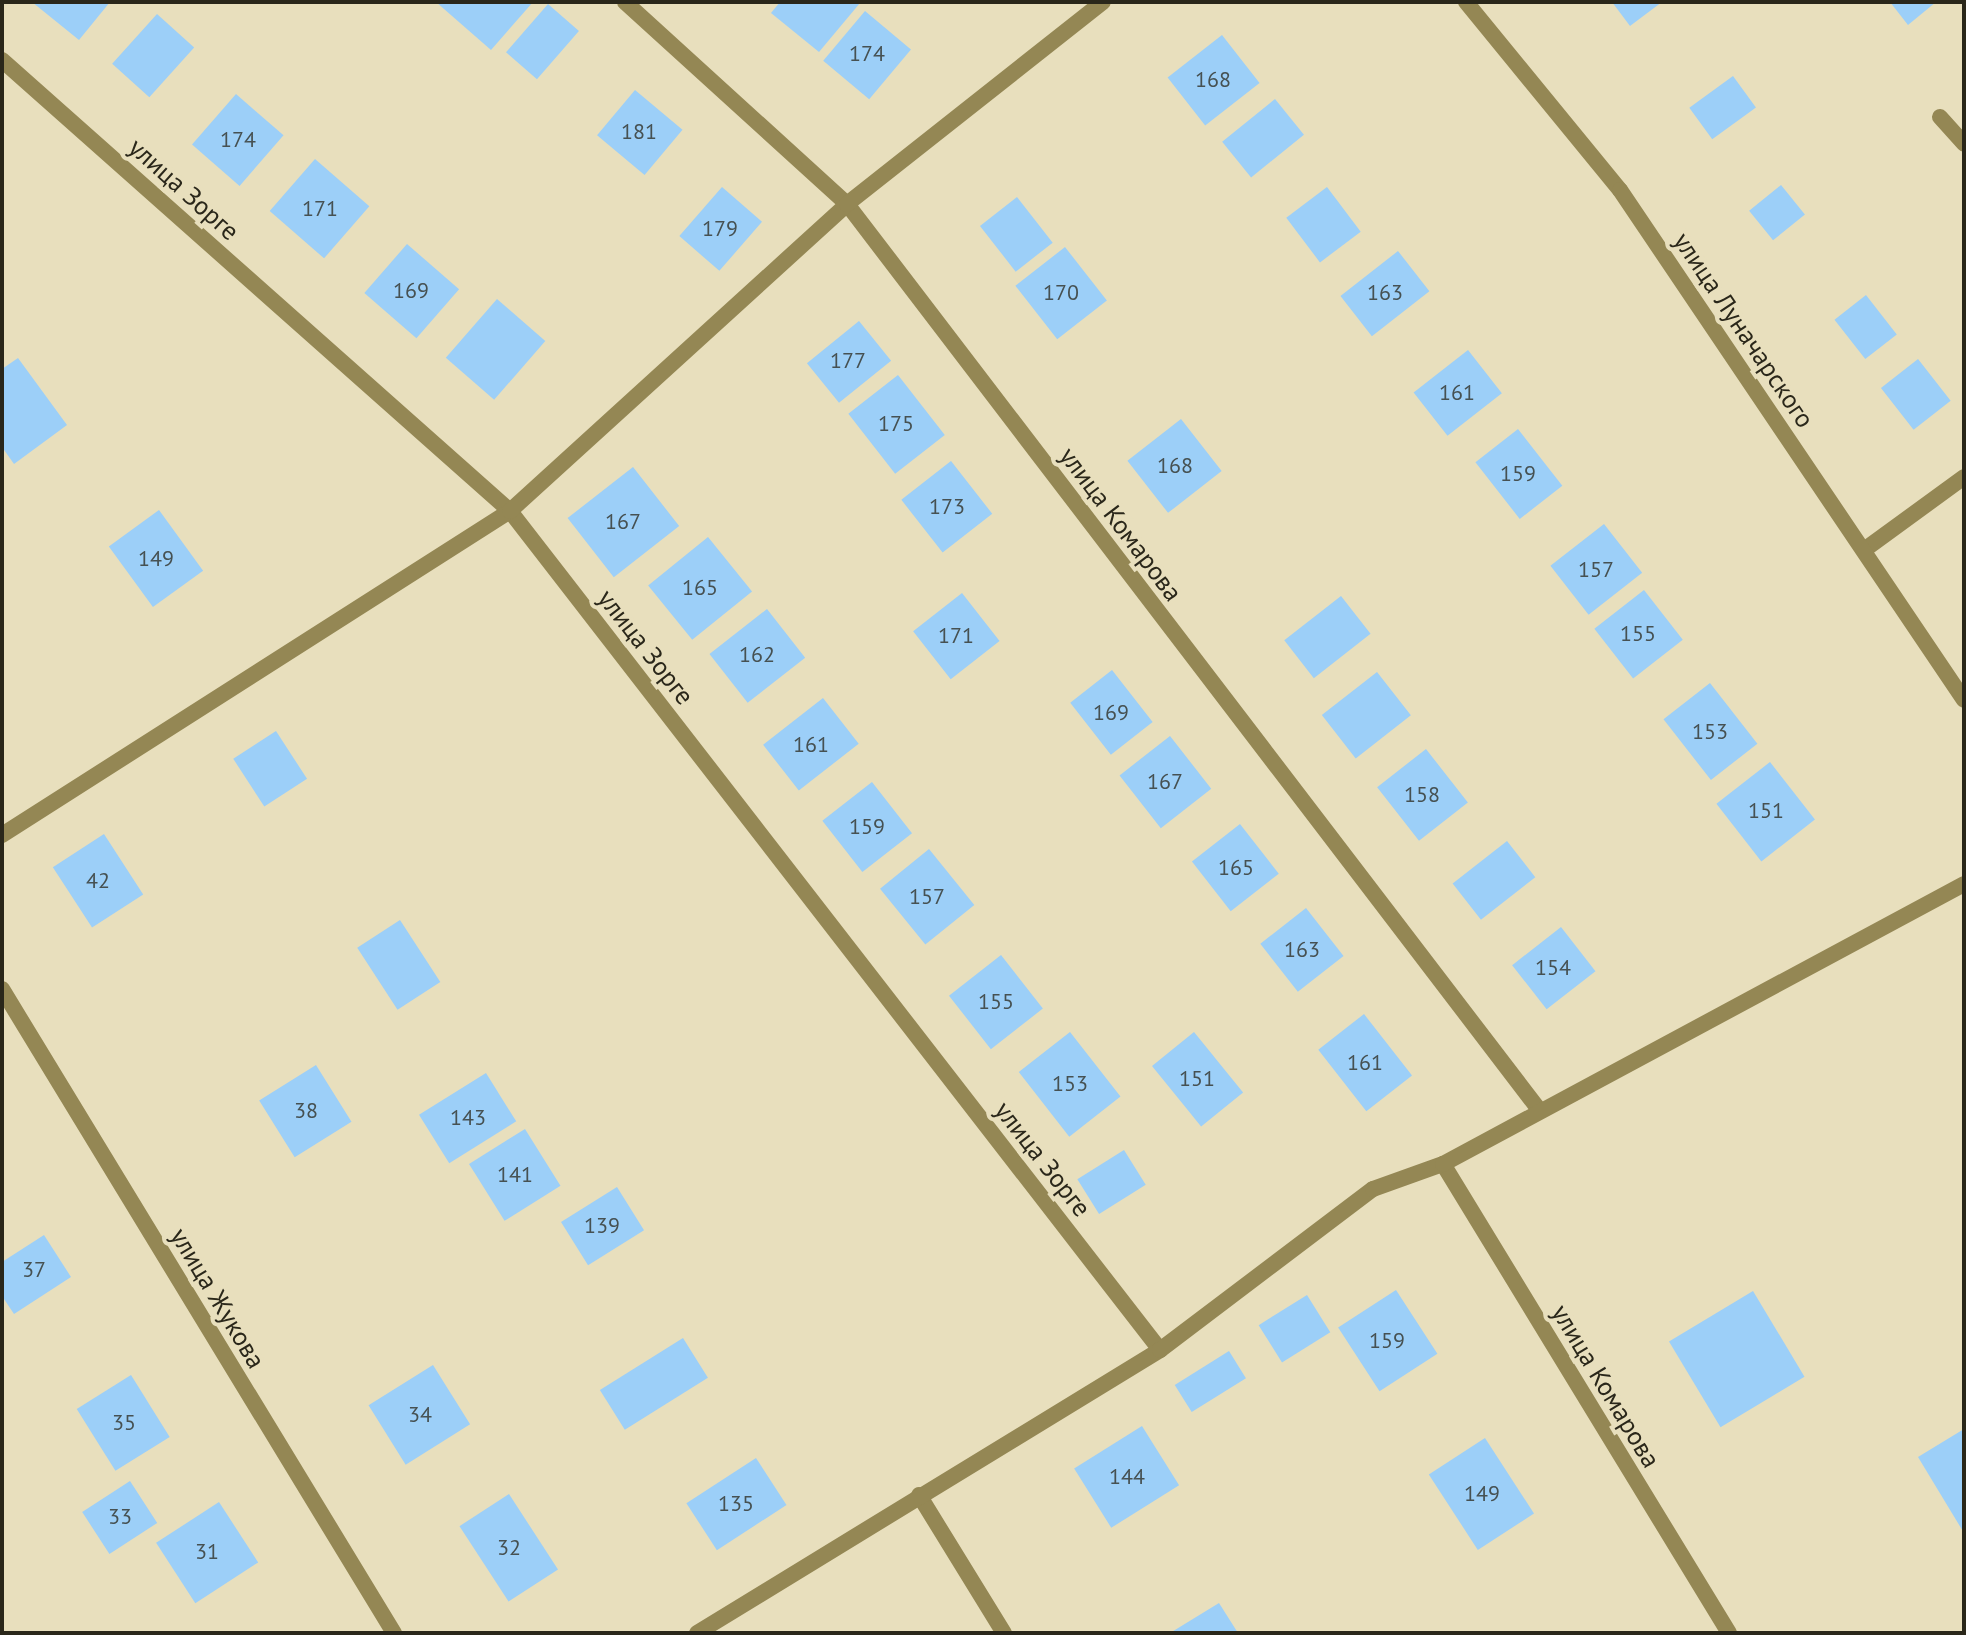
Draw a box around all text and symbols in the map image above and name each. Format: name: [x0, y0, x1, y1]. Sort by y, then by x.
house number: 174: [849, 41, 885, 67]
house number: 168: [1195, 67, 1231, 93]
house number: 181: [621, 119, 657, 145]
house number: 174: [220, 127, 256, 153]
street label: улица Зорге: [122, 131, 246, 247]
house number: 171: [302, 196, 338, 222]
house number: 179: [702, 216, 738, 242]
street label: улица Луначарского: [1667, 226, 1821, 434]
house number: 169: [393, 278, 429, 304]
house number: 170: [1043, 280, 1079, 306]
house number: 163: [1367, 280, 1403, 306]
house number: 177: [830, 348, 866, 374]
house number: 161: [1439, 380, 1475, 406]
house number: 175: [878, 411, 914, 437]
street label: улица Комарова: [1053, 441, 1189, 607]
house number: 168: [1157, 453, 1193, 479]
house number: 159: [1500, 461, 1536, 487]
house number: 173: [929, 494, 965, 520]
house number: 167: [605, 509, 641, 535]
house number: 149: [138, 546, 174, 572]
house number: 157: [1578, 557, 1614, 583]
house number: 165: [682, 575, 718, 601]
street label: улица Зорге: [591, 583, 701, 711]
house number: 155: [1620, 621, 1656, 647]
house number: 171: [938, 623, 974, 649]
house number: 162: [739, 642, 775, 668]
house number: 169: [1093, 700, 1129, 726]
house number: 153: [1692, 719, 1728, 745]
house number: 161: [793, 732, 829, 758]
house number: 167: [1147, 769, 1183, 795]
house number: 158: [1404, 782, 1440, 808]
house number: 151: [1748, 798, 1784, 824]
house number: 159: [849, 814, 885, 840]
house number: 165: [1218, 855, 1254, 881]
house number: 42: [86, 868, 110, 894]
house number: 157: [909, 884, 945, 910]
house number: 163: [1284, 937, 1320, 963]
house number: 154: [1535, 955, 1571, 981]
house number: 155: [978, 989, 1014, 1015]
house number: 161: [1347, 1050, 1383, 1076]
house number: 151: [1179, 1066, 1215, 1092]
house number: 153: [1052, 1071, 1088, 1097]
street label: улица Зорге: [988, 1095, 1098, 1223]
house number: 38: [294, 1098, 318, 1124]
house number: 143: [450, 1105, 486, 1131]
house number: 141: [497, 1162, 533, 1188]
house number: 139: [584, 1213, 620, 1239]
street label: улица Жукова: [164, 1222, 272, 1374]
house number: 37: [22, 1257, 46, 1283]
street label: улица Комарова: [1545, 1299, 1667, 1473]
house number: 159: [1369, 1328, 1405, 1354]
house number: 34: [408, 1402, 432, 1428]
house number: 35: [112, 1410, 136, 1436]
house number: 144: [1109, 1464, 1145, 1490]
house number: 149: [1464, 1481, 1500, 1507]
house number: 135: [718, 1491, 754, 1517]
house number: 33: [108, 1504, 132, 1530]
house number: 32: [497, 1535, 521, 1561]
house number: 31: [195, 1539, 219, 1565]

